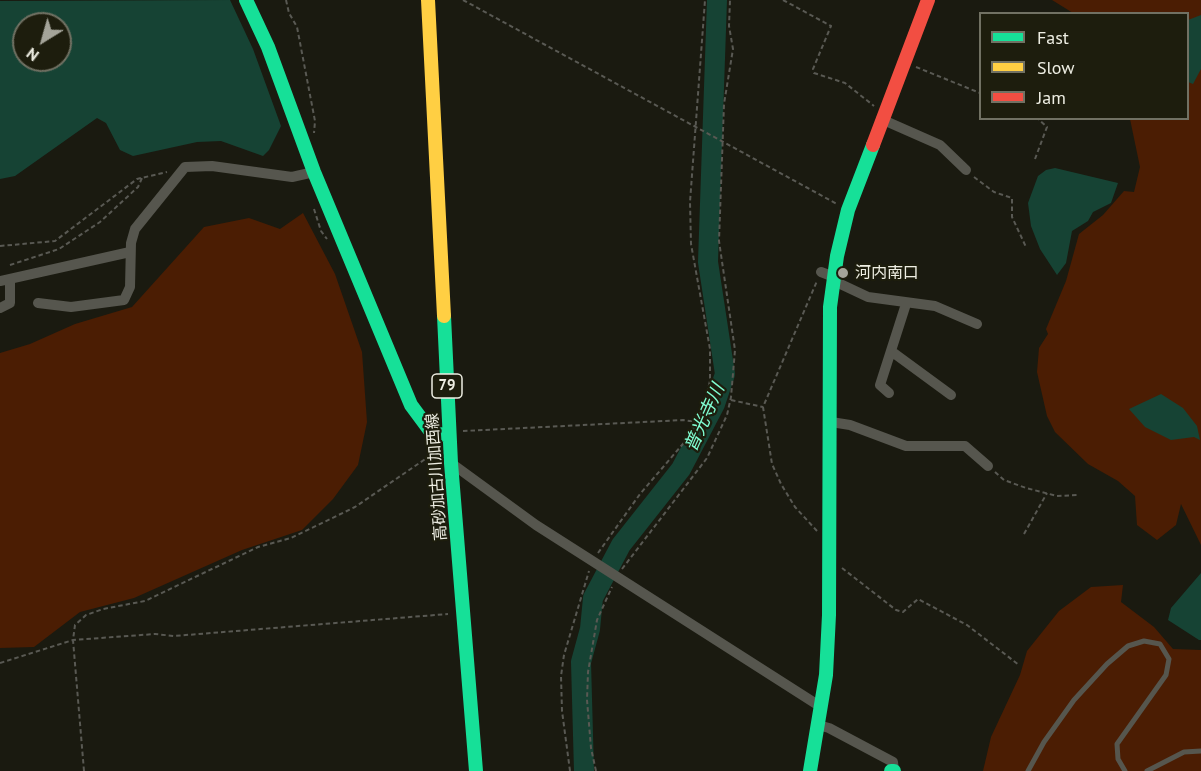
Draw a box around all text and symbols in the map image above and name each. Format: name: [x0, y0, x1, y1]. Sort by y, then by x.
north arrow: [12, 12, 72, 72]
legend: [979, 12, 1189, 120]
text: Fast: [1037, 26, 1069, 49]
text: N: [22, 44, 43, 66]
text: Slow: [1037, 56, 1075, 79]
text: Jam: [1037, 86, 1066, 109]
place label: 河内南口: [855, 263, 919, 283]
marker: 河内南口: [836, 266, 850, 280]
road number: 79: [432, 374, 462, 398]
water label: 普光寺川: [680, 381, 730, 455]
street label: 高砂加古川加西線: [423, 412, 451, 542]

